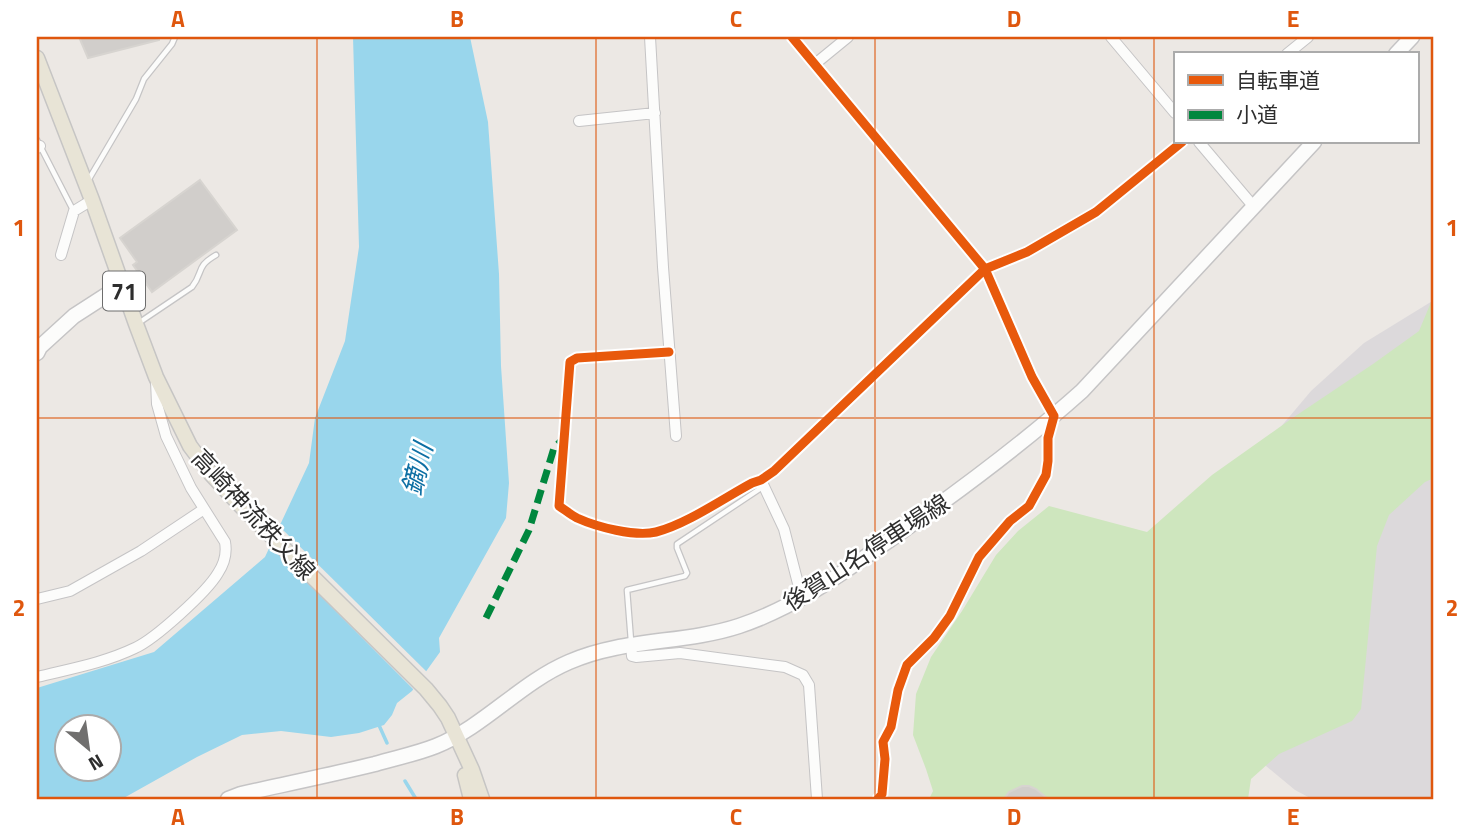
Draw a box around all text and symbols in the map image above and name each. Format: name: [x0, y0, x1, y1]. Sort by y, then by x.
text: A: [171, 1, 185, 36]
text: B: [450, 1, 464, 36]
text: C: [730, 1, 742, 36]
text: D: [1007, 1, 1021, 36]
text: E: [1287, 1, 1299, 36]
legend: [1174, 52, 1418, 144]
text: 自転車道: [1236, 64, 1320, 96]
text: 小道: [1236, 98, 1278, 130]
text: 1: [13, 210, 25, 245]
text: 1: [1446, 210, 1458, 245]
road number: 71: [103, 272, 145, 310]
water label: 鏑川: [392, 436, 443, 499]
street label: 高崎神流秩父線: [184, 440, 324, 588]
street label: 後賀山名停車場線: [776, 485, 956, 619]
text: 2: [13, 590, 25, 625]
text: 2: [1446, 590, 1458, 625]
north arrow: [52, 714, 122, 784]
text: N: [84, 747, 109, 779]
text: A: [171, 799, 185, 834]
text: B: [450, 799, 464, 834]
text: C: [730, 799, 742, 834]
text: D: [1007, 799, 1021, 834]
text: E: [1287, 799, 1299, 834]

